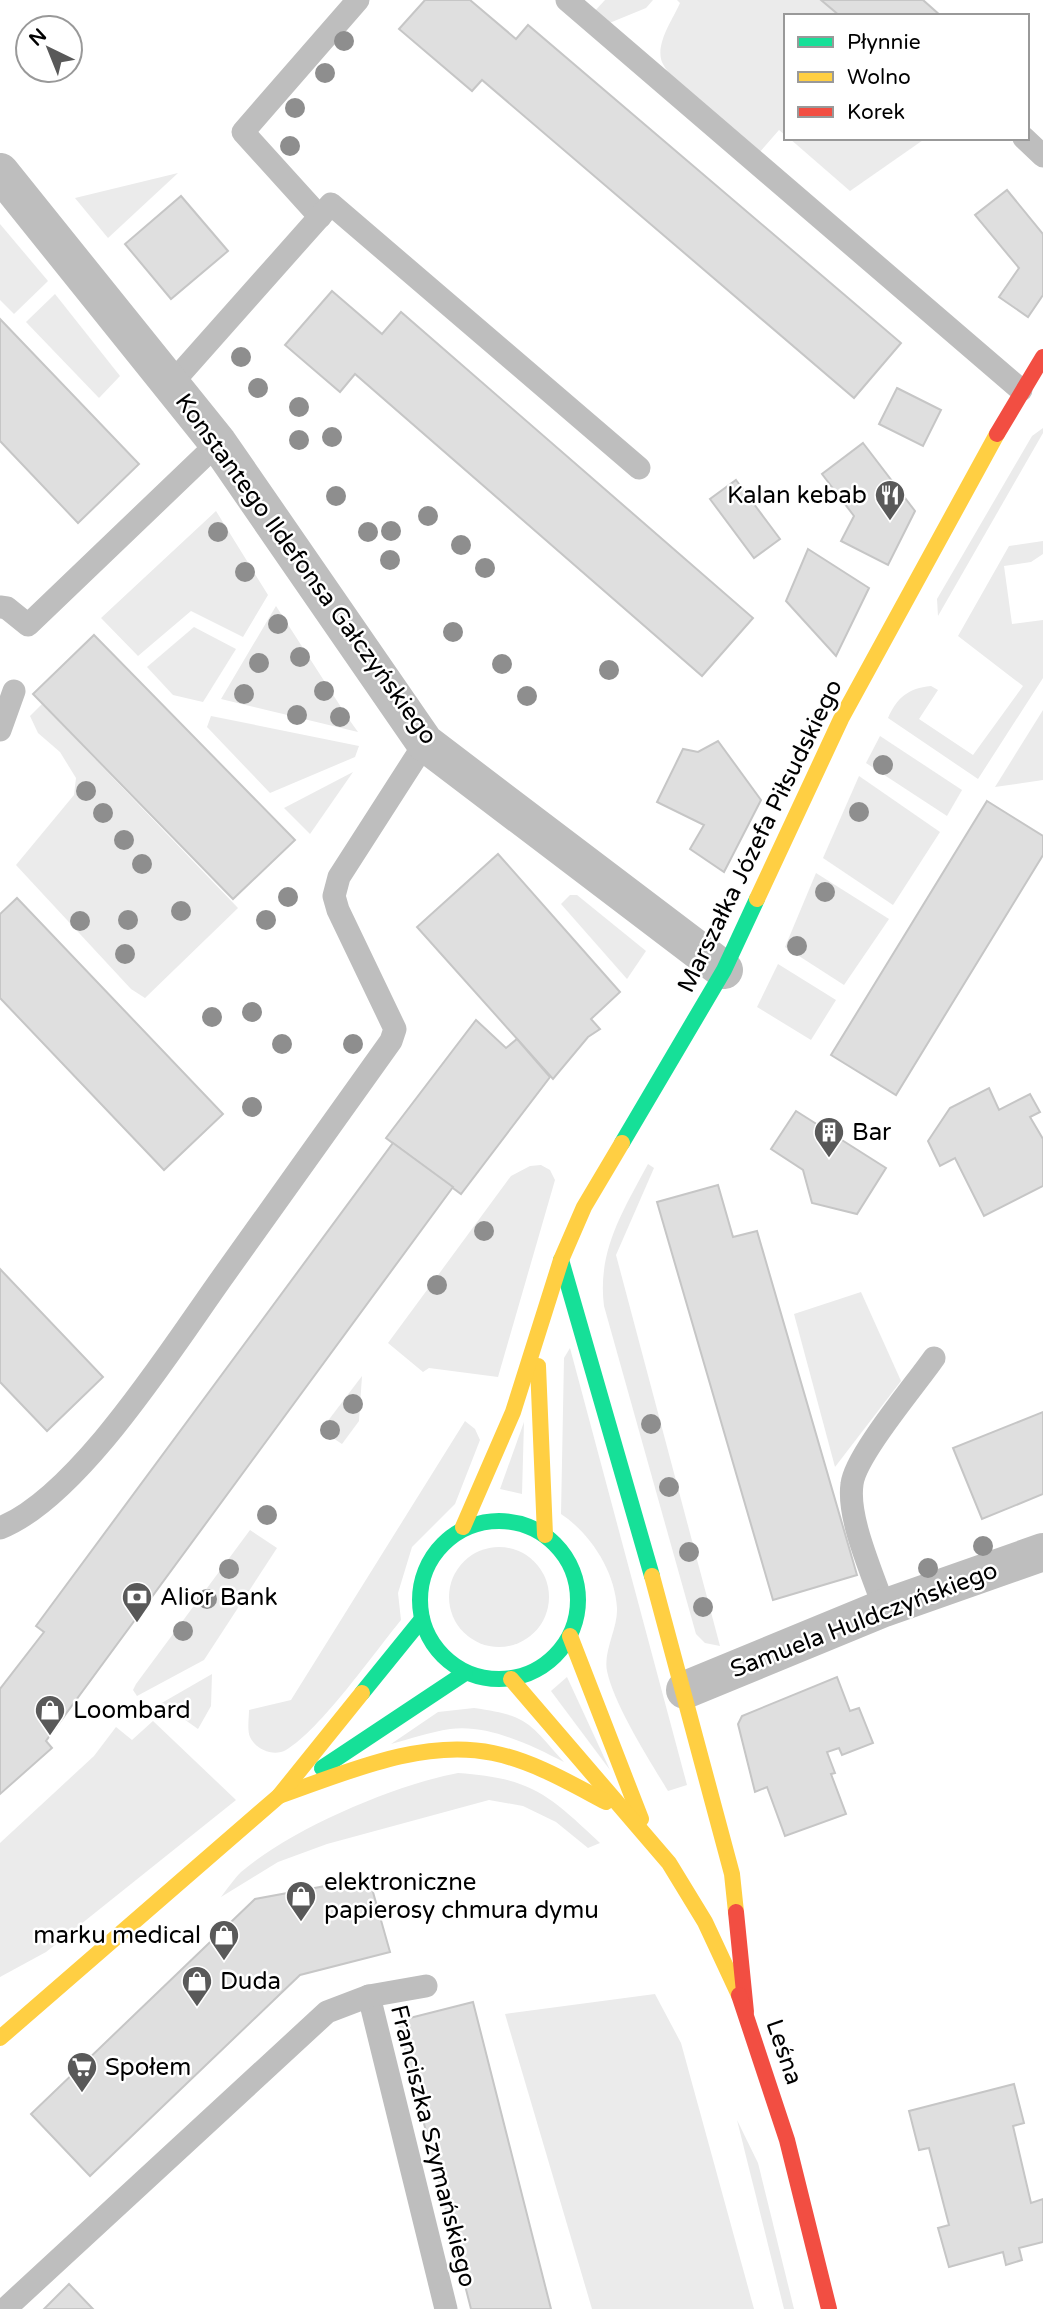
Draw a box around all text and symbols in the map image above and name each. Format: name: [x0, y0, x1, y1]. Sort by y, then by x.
north arrow: [14, 14, 84, 84]
legend: [784, 14, 1029, 140]
text: N: [25, 24, 51, 51]
text: Płynnie: [847, 30, 921, 55]
text: Wolno: [847, 65, 911, 90]
text: Korek: [847, 100, 905, 125]
street label: Konstantego Ildefonsa Gałczyńskiego: [169, 388, 443, 750]
restaurant icon: Kalan kebab: [873, 478, 907, 522]
place label: Kalan kebab: [727, 481, 867, 510]
street label: Marszałka Józefa Piłsudskiego: [671, 675, 849, 997]
building icon: Bar: [812, 1115, 846, 1159]
place label: Bar: [852, 1118, 892, 1147]
street label: Samuela Huldczyńskiego: [726, 1556, 1002, 1684]
bank icon: Alior Bank: [120, 1580, 154, 1624]
place label: Alior Bank: [160, 1583, 278, 1612]
shop icon: Loombard: [33, 1693, 67, 1737]
place label: Loombard: [73, 1696, 191, 1725]
place label: elektroniczne papierosy chmura dymu: [324, 1868, 599, 1925]
shop icon: elektroniczne papierosy chmura dymu: [284, 1879, 318, 1923]
shop icon: marku medical: [207, 1918, 241, 1962]
place label: marku medical: [33, 1921, 201, 1950]
shop icon: Duda: [180, 1964, 214, 2008]
place label: Duda: [220, 1967, 281, 1996]
street label: Franciszka Szymańskiego: [384, 2002, 482, 2290]
street label: Leśna: [759, 2016, 809, 2088]
supermarket icon: Społem: [65, 2050, 99, 2094]
place label: Społem: [105, 2053, 191, 2082]

